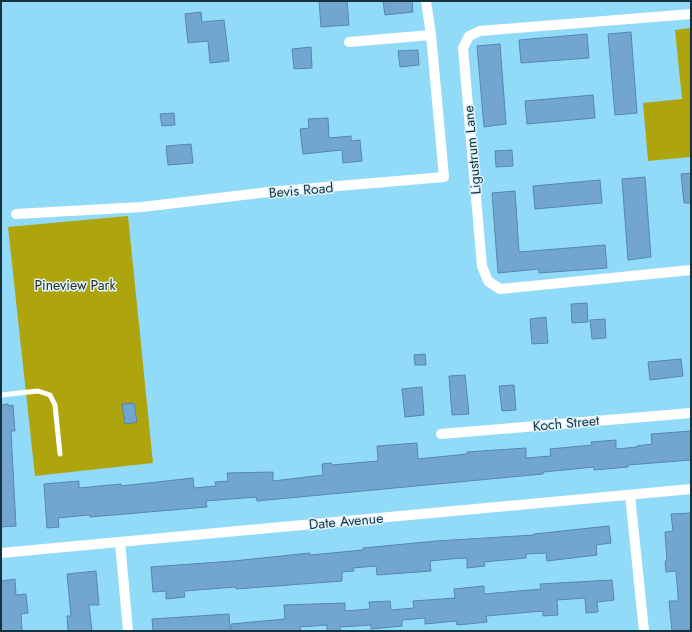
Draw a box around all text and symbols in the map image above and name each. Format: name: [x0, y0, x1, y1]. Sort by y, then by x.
street label: Ligustrum Lane: [458, 105, 486, 195]
street label: Bevis Road: [268, 177, 334, 203]
park label: Pineview Park: [34, 275, 116, 295]
street label: Koch Street: [532, 410, 601, 436]
street label: Date Avenue: [308, 508, 384, 534]

